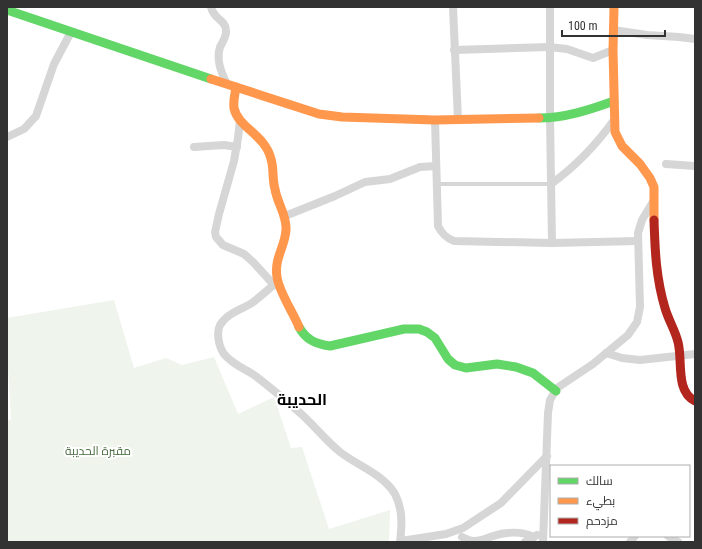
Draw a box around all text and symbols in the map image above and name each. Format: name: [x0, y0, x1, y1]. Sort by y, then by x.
scale bar: [562, 12, 665, 38]
text: 100 m: [568, 19, 598, 33]
district label: الحديبة: [277, 390, 327, 409]
park label: مقبرة الحديبة: [65, 444, 131, 458]
legend: [550, 465, 690, 537]
text: سالك: [586, 474, 613, 488]
text: بطيء: [586, 494, 615, 511]
text: مزدحم: [586, 514, 618, 529]

